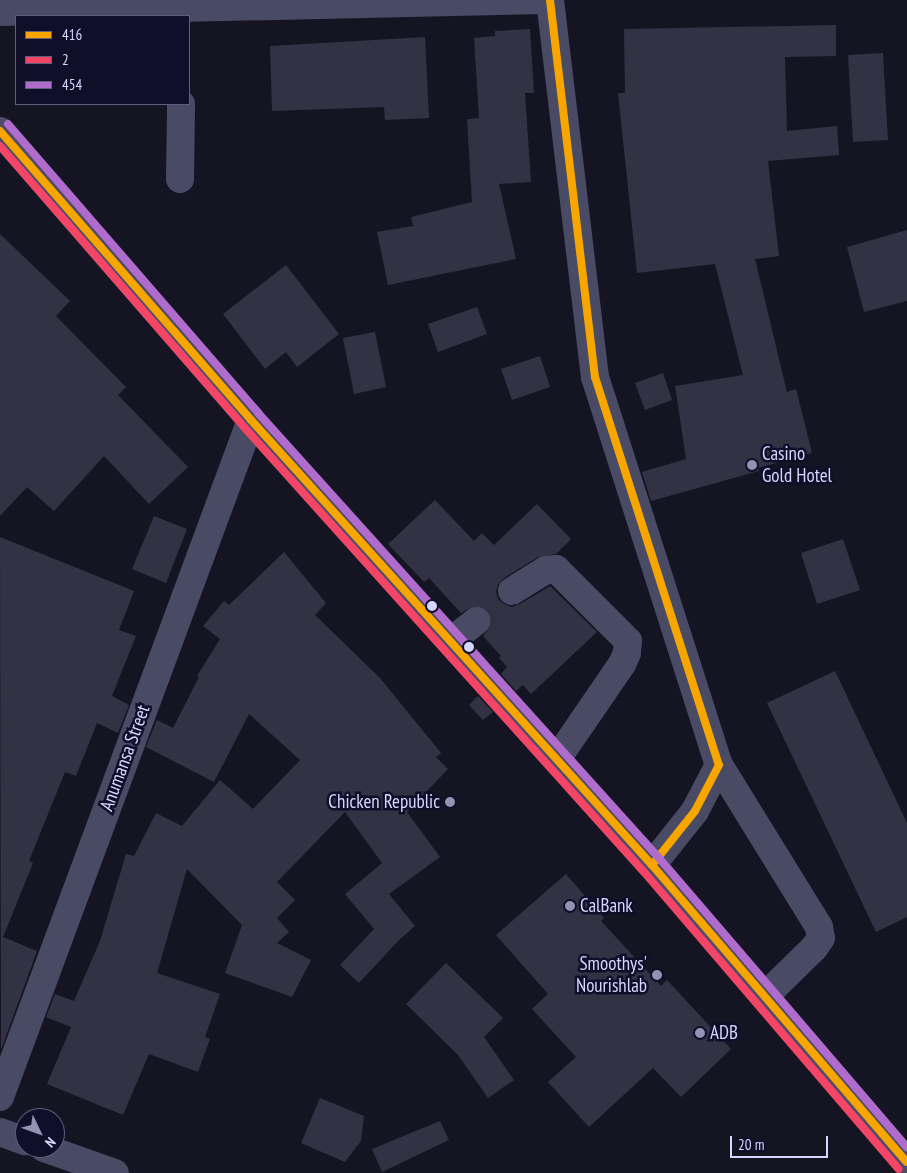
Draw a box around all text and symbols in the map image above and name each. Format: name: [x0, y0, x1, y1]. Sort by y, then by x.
legend: [15, 15, 190, 105]
text: 416: [62, 25, 82, 44]
text: 2: [62, 50, 69, 69]
text: 454: [62, 75, 82, 94]
place label: Casino Gold Hotel: [762, 443, 832, 487]
marker: Casino Gold Hotel: [746, 459, 758, 471]
unlabelled marker: [427, 601, 437, 611]
unlabelled marker: [464, 642, 474, 652]
street label: Anumansa Street: [95, 702, 155, 814]
place label: Chicken Republic: [328, 791, 440, 813]
marker: Chicken Republic: [444, 796, 456, 808]
place label: CalBank: [580, 895, 633, 917]
marker: CalBank: [564, 900, 576, 912]
place label: Smoothys' Nourishlab: [576, 953, 647, 997]
marker: Smoothys' Nourishlab: [651, 969, 663, 981]
place label: ADB: [710, 1022, 738, 1044]
marker: ADB: [694, 1027, 706, 1039]
north arrow: [15, 1108, 65, 1158]
scale bar: [732, 1126, 830, 1158]
text: N: [41, 1134, 60, 1151]
text: 20 m: [738, 1135, 764, 1154]

